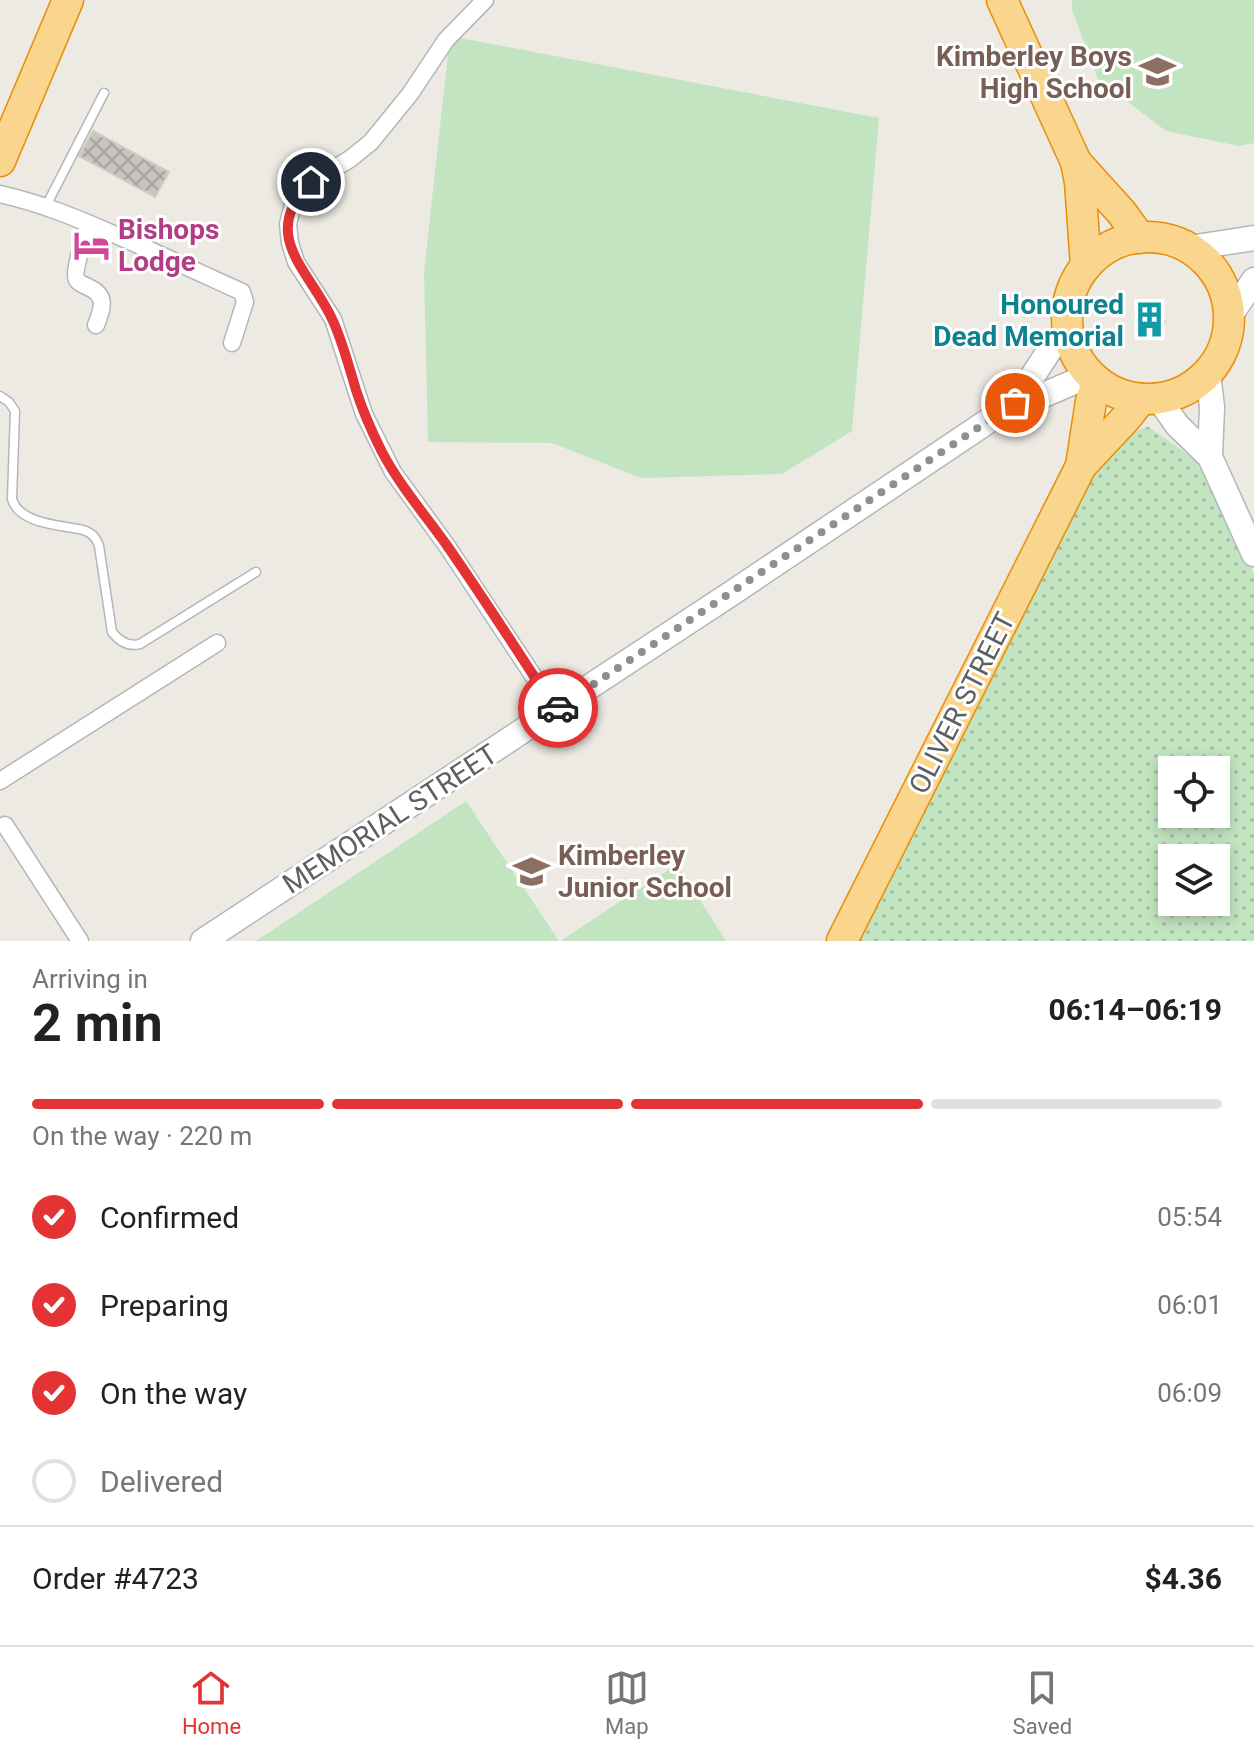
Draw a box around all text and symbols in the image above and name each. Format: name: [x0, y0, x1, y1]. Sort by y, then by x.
place label: Kimberley Boys High School: [936, 40, 1132, 105]
school or university icon: Kimberley Boys High School: [1139, 53, 1177, 91]
pin: [277, 148, 345, 216]
icon: home: [289, 160, 333, 204]
place label: Bishops Lodge: [118, 213, 219, 278]
hotel icon: Bishops Lodge: [73, 226, 111, 264]
place label: Honoured Dead Memorial: [933, 288, 1124, 353]
building icon: Honoured Dead Memorial: [1131, 301, 1169, 339]
pin: [981, 369, 1049, 437]
icon: bag: [993, 381, 1037, 425]
street label: OLIVER STREET: [902, 606, 1022, 799]
courier: [518, 668, 598, 748]
icon: car: [536, 686, 580, 730]
street label: MEMORIAL STREET: [277, 737, 504, 901]
map controls: [1158, 756, 1230, 916]
button: locate: [1158, 756, 1230, 828]
place label: Kimberley Junior School: [558, 839, 732, 904]
button: layers: [1158, 844, 1230, 916]
school or university icon: Kimberley Junior School: [513, 852, 551, 890]
text: Arriving in: [32, 964, 148, 994]
text: 06:14–06:19: [1048, 992, 1222, 1027]
text: 2 min: [32, 993, 163, 1054]
text: On the way · 220 m: [32, 1121, 252, 1151]
icon: check: [32, 1195, 76, 1239]
text: Confirmed: [100, 1200, 239, 1235]
text: 05:54: [1157, 1202, 1222, 1232]
icon: check: [32, 1283, 76, 1327]
text: Preparing: [100, 1288, 229, 1323]
text: 06:01: [1157, 1290, 1222, 1320]
icon: check: [32, 1371, 76, 1415]
text: On the way: [100, 1376, 247, 1411]
text: 06:09: [1157, 1378, 1222, 1408]
text: Delivered: [100, 1464, 223, 1499]
text: Order #4723: [32, 1561, 199, 1596]
text: $4.36: [1144, 1561, 1222, 1596]
tab: Home: [182, 1666, 241, 1739]
tab: Map: [605, 1666, 649, 1739]
tab: Saved: [1013, 1666, 1072, 1739]

